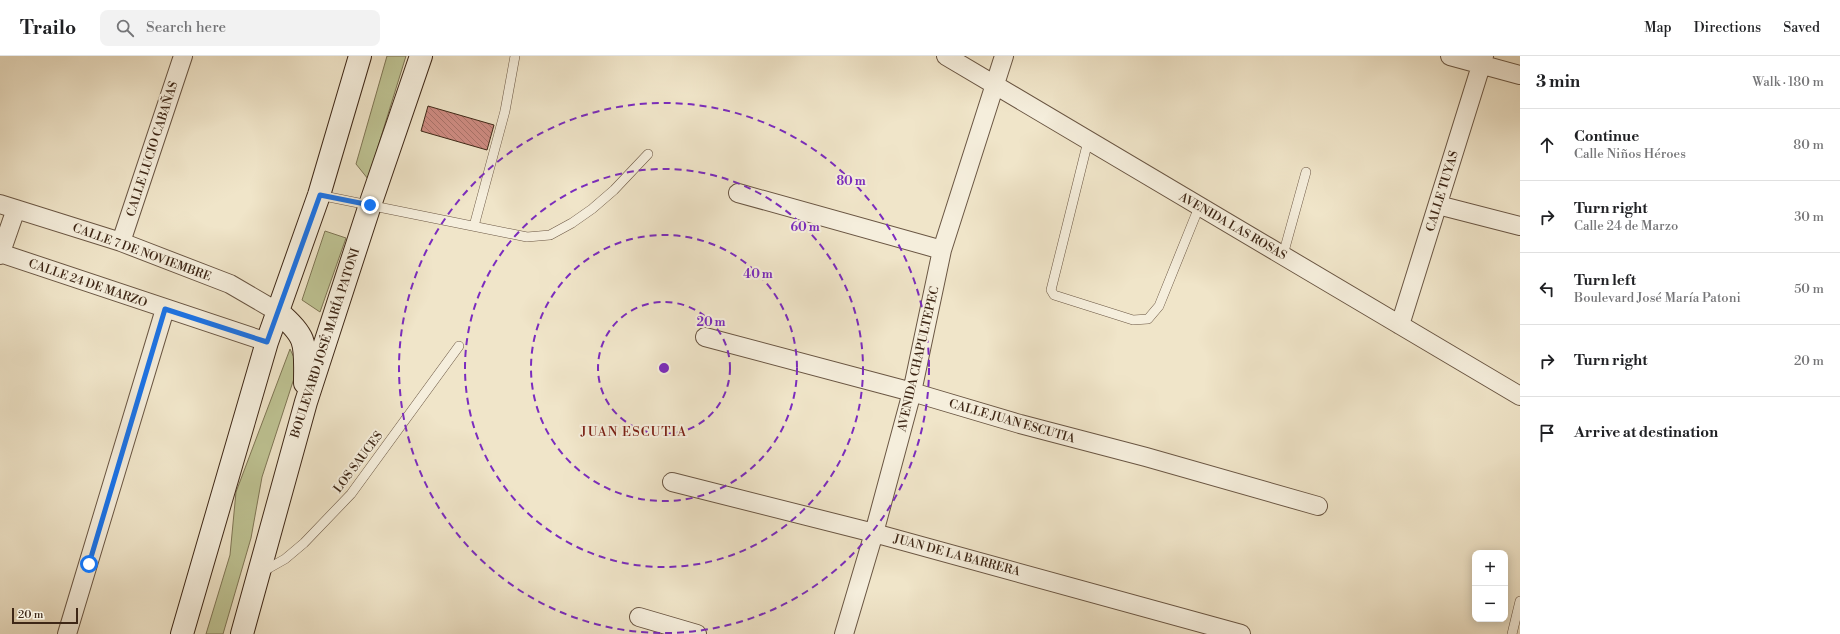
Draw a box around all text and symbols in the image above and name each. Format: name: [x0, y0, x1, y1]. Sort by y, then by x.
search box: [100, 10, 380, 46]
text: Trailo: [20, 16, 76, 40]
icon: search: [114, 17, 136, 39]
text: Search here: [146, 18, 226, 37]
text: Map: [1644, 19, 1672, 37]
text: Directions: [1694, 19, 1761, 37]
text: Saved: [1783, 19, 1820, 37]
text: 3 min: [1536, 71, 1580, 93]
text: Walk · 180 m: [1752, 74, 1824, 90]
street label: CALLE LUCIO CABAÑAS: [122, 79, 181, 219]
text: Continue: [1574, 127, 1639, 146]
icon: ahead: [1536, 134, 1558, 156]
text: 80 m: [1793, 137, 1824, 153]
text: Calle Niños Héroes: [1574, 146, 1686, 162]
street label: CALLE TUYAS: [1423, 149, 1462, 233]
text: 80 m: [836, 174, 866, 189]
street label: AVENIDA LAS ROSAS: [1175, 189, 1289, 263]
route end: [361, 196, 379, 214]
text: Turn right: [1574, 199, 1648, 218]
icon: right: [1536, 206, 1558, 228]
text: 30 m: [1794, 209, 1824, 225]
text: Calle 24 de Marzo: [1574, 218, 1678, 234]
street label: CALLE 7 DE NOVIEMBRE: [70, 220, 213, 285]
text: 60 m: [790, 220, 820, 235]
street label: BOULEVARD JOSÉ MARÍA PATONI: [285, 245, 363, 441]
street label: CALLE 24 DE MARZO: [27, 256, 149, 311]
text: 40 m: [743, 267, 773, 282]
text: Turn left: [1574, 271, 1636, 290]
icon: left: [1536, 278, 1558, 300]
text: 50 m: [1794, 281, 1824, 297]
street label: AVENIDA CHAPULTEPEC: [894, 285, 943, 434]
text: Boulevard José María Patoni: [1574, 290, 1741, 306]
text: 20 m: [696, 315, 726, 330]
icon: right: [1536, 350, 1558, 372]
text: Turn right: [1574, 351, 1648, 370]
text: 20 m: [1794, 353, 1824, 369]
centre of rings: [657, 361, 671, 375]
street label: CALLE JUAN ESCUTIA: [947, 396, 1077, 447]
icon: arrive: [1536, 422, 1558, 444]
text: Arrive at destination: [1574, 423, 1718, 442]
district label: JUAN ESCUTIA: [580, 424, 687, 440]
street label: LOS SAUCES: [330, 429, 386, 496]
street label: JUAN DE LA BARRERA: [891, 531, 1022, 580]
map controls: [1472, 550, 1508, 622]
button: +: [1472, 550, 1508, 586]
route start: [80, 555, 98, 573]
button: −: [1472, 586, 1508, 622]
scale bar: [12, 606, 78, 625]
text: 20 m: [18, 608, 43, 622]

